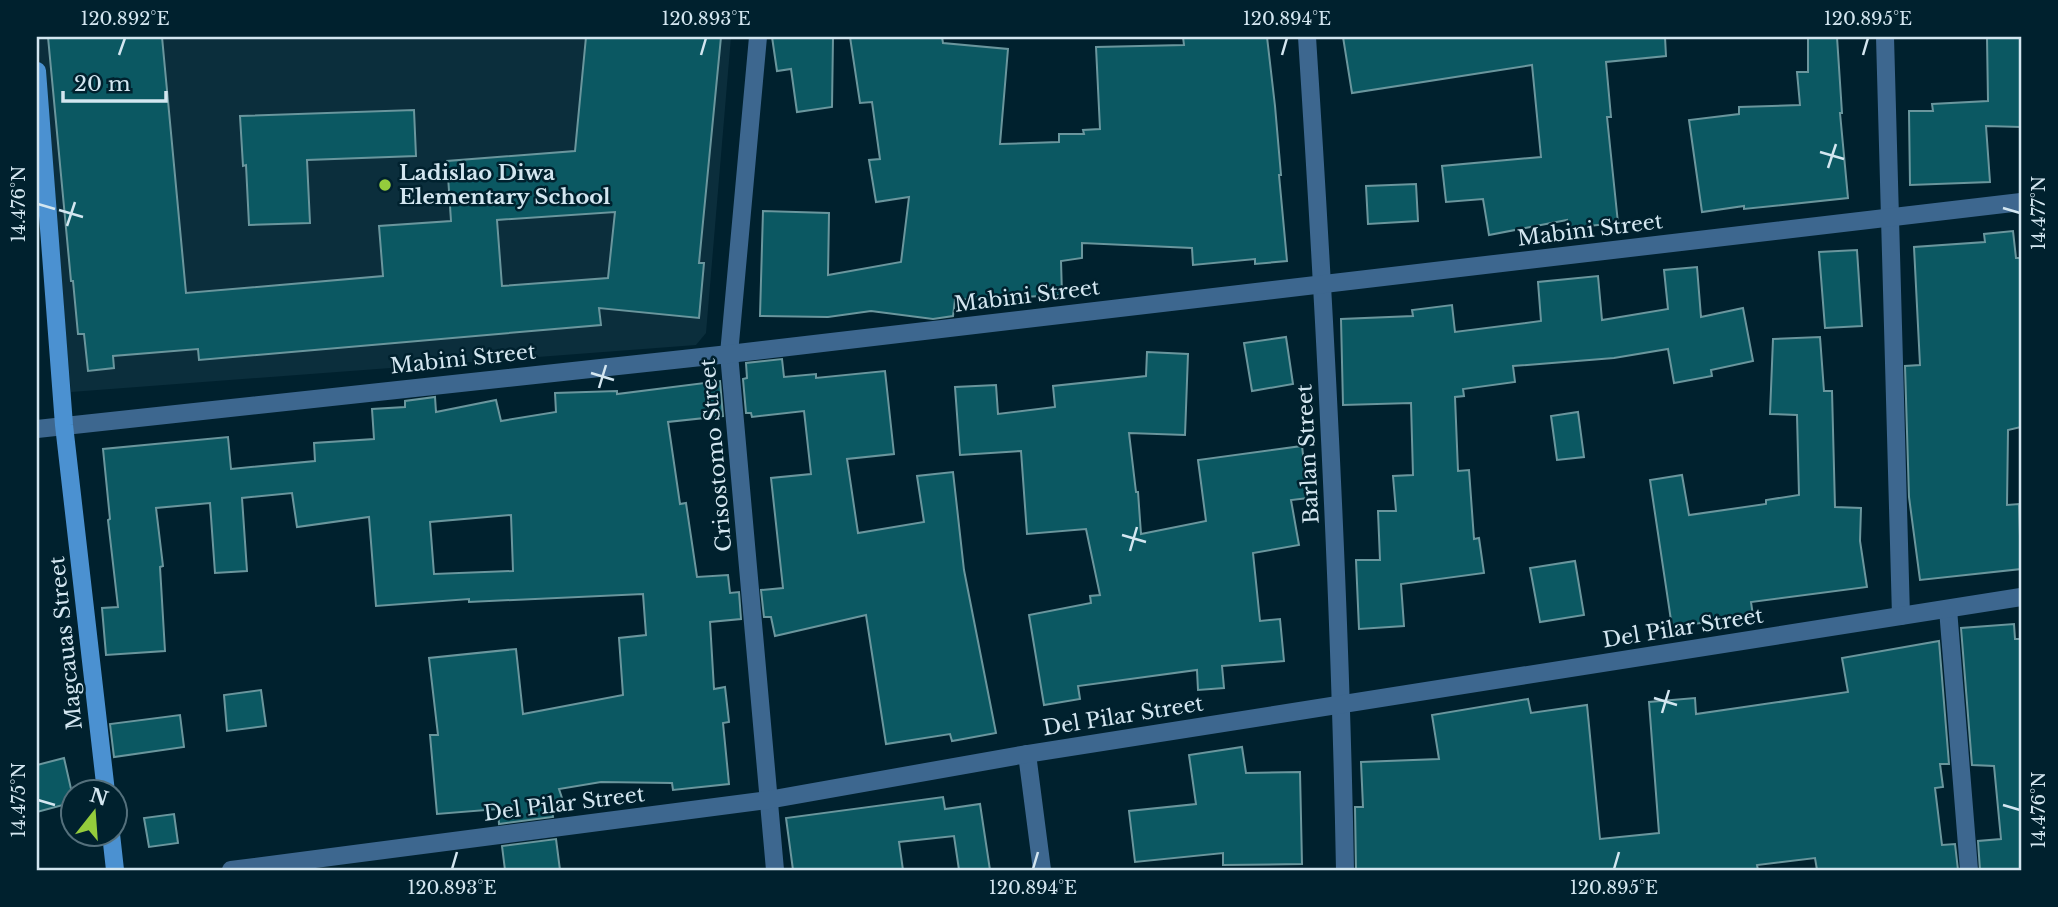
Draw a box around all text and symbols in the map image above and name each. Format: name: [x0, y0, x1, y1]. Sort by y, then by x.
text: 120.892°E: [80, 8, 170, 30]
text: 120.893°E: [661, 8, 751, 30]
text: 120.894°E: [1243, 8, 1331, 30]
text: 120.895°E: [1824, 8, 1912, 30]
scale bar: [63, 60, 166, 104]
text: 20 m: [74, 71, 131, 97]
place label: Ladislao Diwa Elementary School: [399, 160, 611, 210]
text: 14.476°N: [8, 166, 30, 242]
text: 14.477°N: [2028, 176, 2050, 250]
marker: Ladislao Diwa Elementary School: [377, 177, 393, 193]
street label: Mabini Street: [1516, 208, 1664, 252]
street label: Mabini Street: [953, 274, 1101, 318]
street label: Mabini Street: [389, 338, 537, 380]
street label: Crisostomo Street: [695, 357, 737, 553]
street label: Barlan Street: [1291, 383, 1325, 525]
street label: Magcauas Street: [44, 555, 88, 731]
street label: Del Pilar Street: [1601, 602, 1765, 654]
street label: Del Pilar Street: [1041, 690, 1205, 742]
text: 14.475°N: [8, 762, 30, 838]
text: 14.476°N: [2028, 772, 2050, 848]
north arrow: [60, 778, 130, 848]
street label: Del Pilar Street: [482, 781, 646, 827]
text: N: [87, 784, 111, 811]
text: 120.893°E: [407, 877, 497, 899]
text: 120.894°E: [989, 877, 1077, 899]
text: 120.895°E: [1570, 877, 1658, 899]

